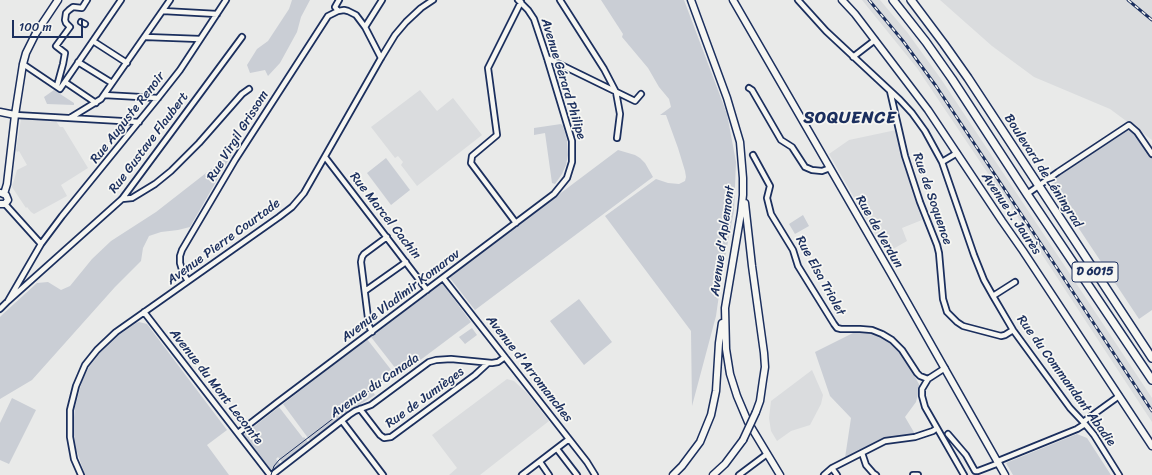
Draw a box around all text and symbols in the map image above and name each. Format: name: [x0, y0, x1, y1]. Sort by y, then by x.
scale bar: [14, 12, 85, 38]
text: 100 m: [19, 16, 52, 38]
street label: Avenue Gérard Philipe: [537, 17, 589, 141]
street label: Rue Auguste Renoir: [87, 69, 169, 167]
street label: Rue Virgil Grissom: [204, 88, 272, 184]
street label: Rue Gustave Flaubert: [106, 89, 192, 197]
district label: SOQUENCE: [803, 109, 897, 129]
street label: Boulevard de Léningrad: [1000, 111, 1086, 231]
street label: Rue de Soquence: [909, 151, 955, 247]
street label: Rue Marcel Cachin: [346, 169, 424, 263]
street label: Avenue J. Jaurès: [978, 170, 1044, 258]
street label: Avenue d'Aplemont: [708, 185, 738, 297]
street label: Rue de Verdun: [852, 193, 906, 271]
street label: Avenue Pierre Courtade: [164, 196, 284, 288]
street label: Rue Elsa Triolet: [792, 234, 848, 318]
street label: Avenue Vladimir Komarov: [339, 246, 463, 346]
road number: D 6015: [1072, 262, 1118, 282]
street label: Avenue d'Arromanches: [482, 312, 576, 426]
street label: Rue du Commandant Abadie: [1013, 312, 1119, 450]
street label: Avenue du Mont Lecomte: [166, 326, 266, 448]
street label: Avenue du Canada: [328, 351, 422, 421]
street label: Rue de Jumièges: [383, 364, 467, 432]

